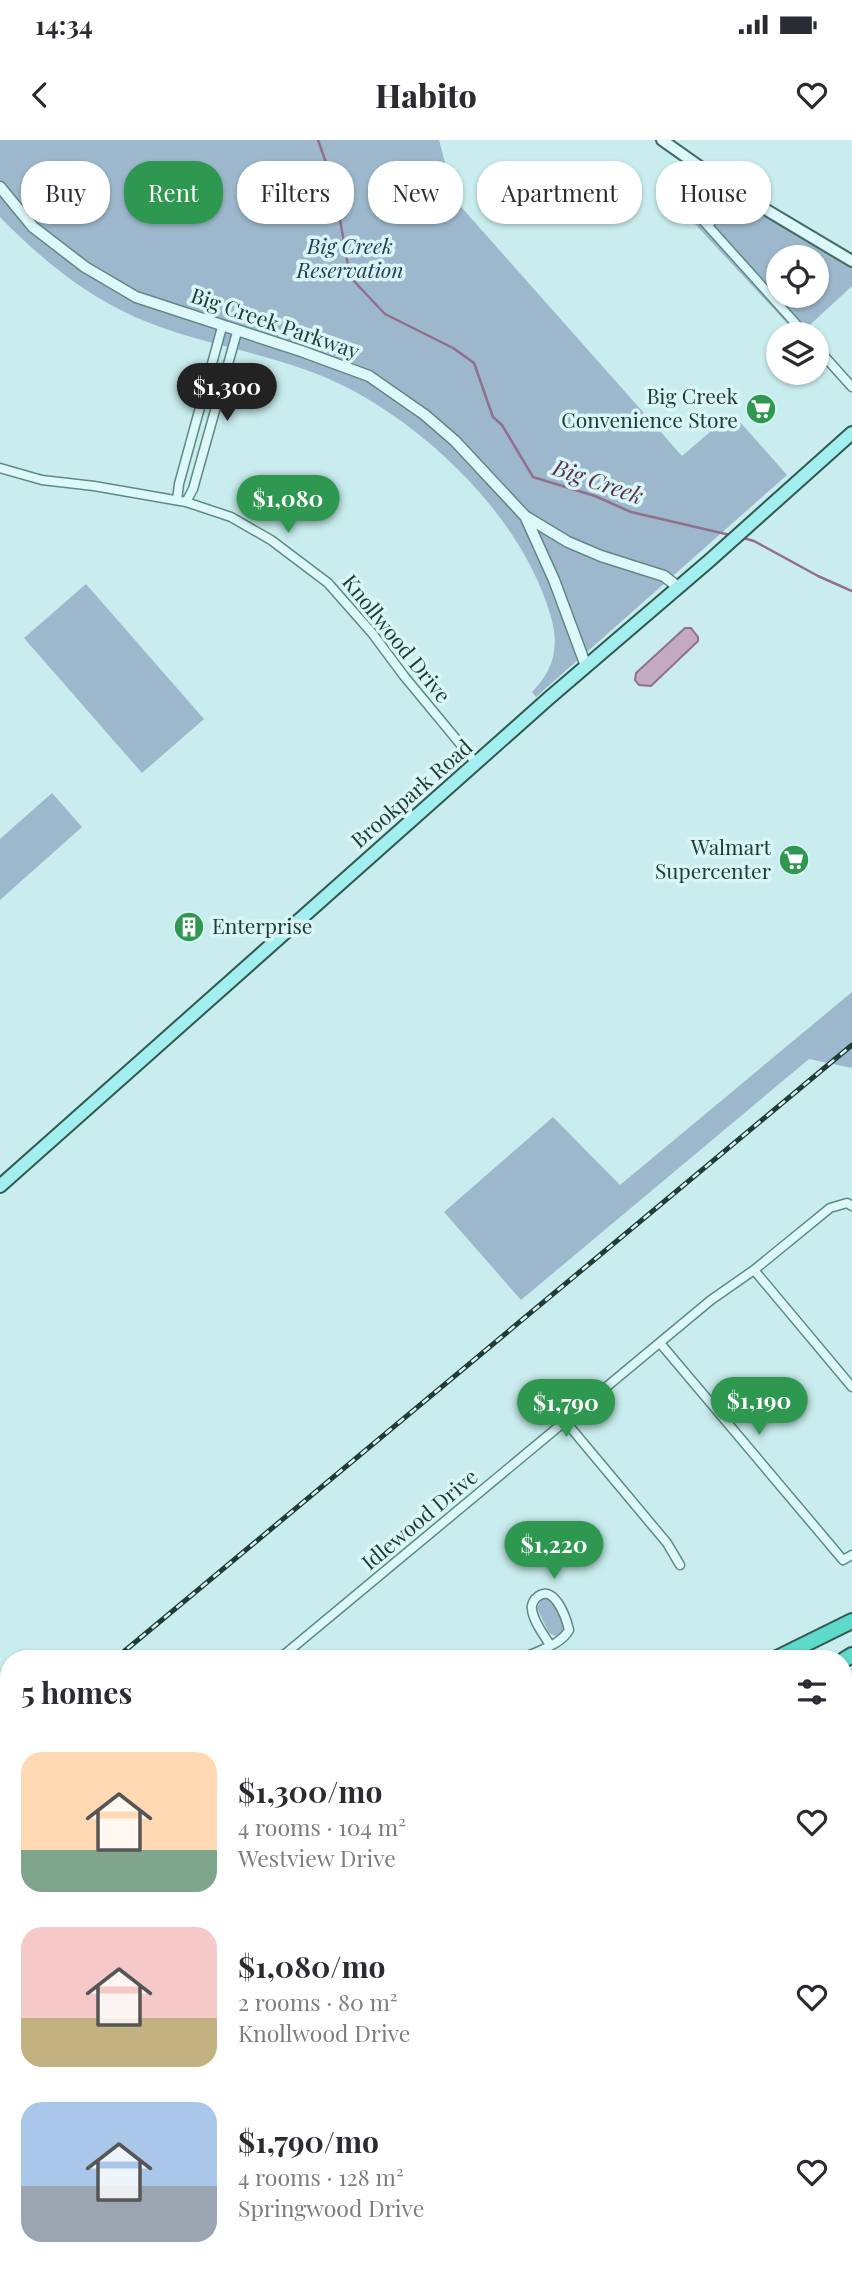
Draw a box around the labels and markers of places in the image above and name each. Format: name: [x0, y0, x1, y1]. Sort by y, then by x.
pin: $1,300: [170, 364, 284, 423]
place label: Big Creek Convenience Store: [561, 381, 738, 433]
supermarket icon: Big Creek Convenience Store: [744, 392, 778, 426]
pin: $1,080: [231, 476, 345, 535]
place label: Walmart Supercenter: [655, 832, 772, 884]
supermarket icon: Walmart Supercenter: [777, 843, 811, 877]
building icon: Enterprise: [172, 910, 206, 944]
place label: Enterprise: [212, 911, 312, 939]
pin: $1,190: [702, 1378, 816, 1437]
pin: $1,790: [509, 1380, 623, 1439]
pin: $1,220: [497, 1522, 611, 1581]

